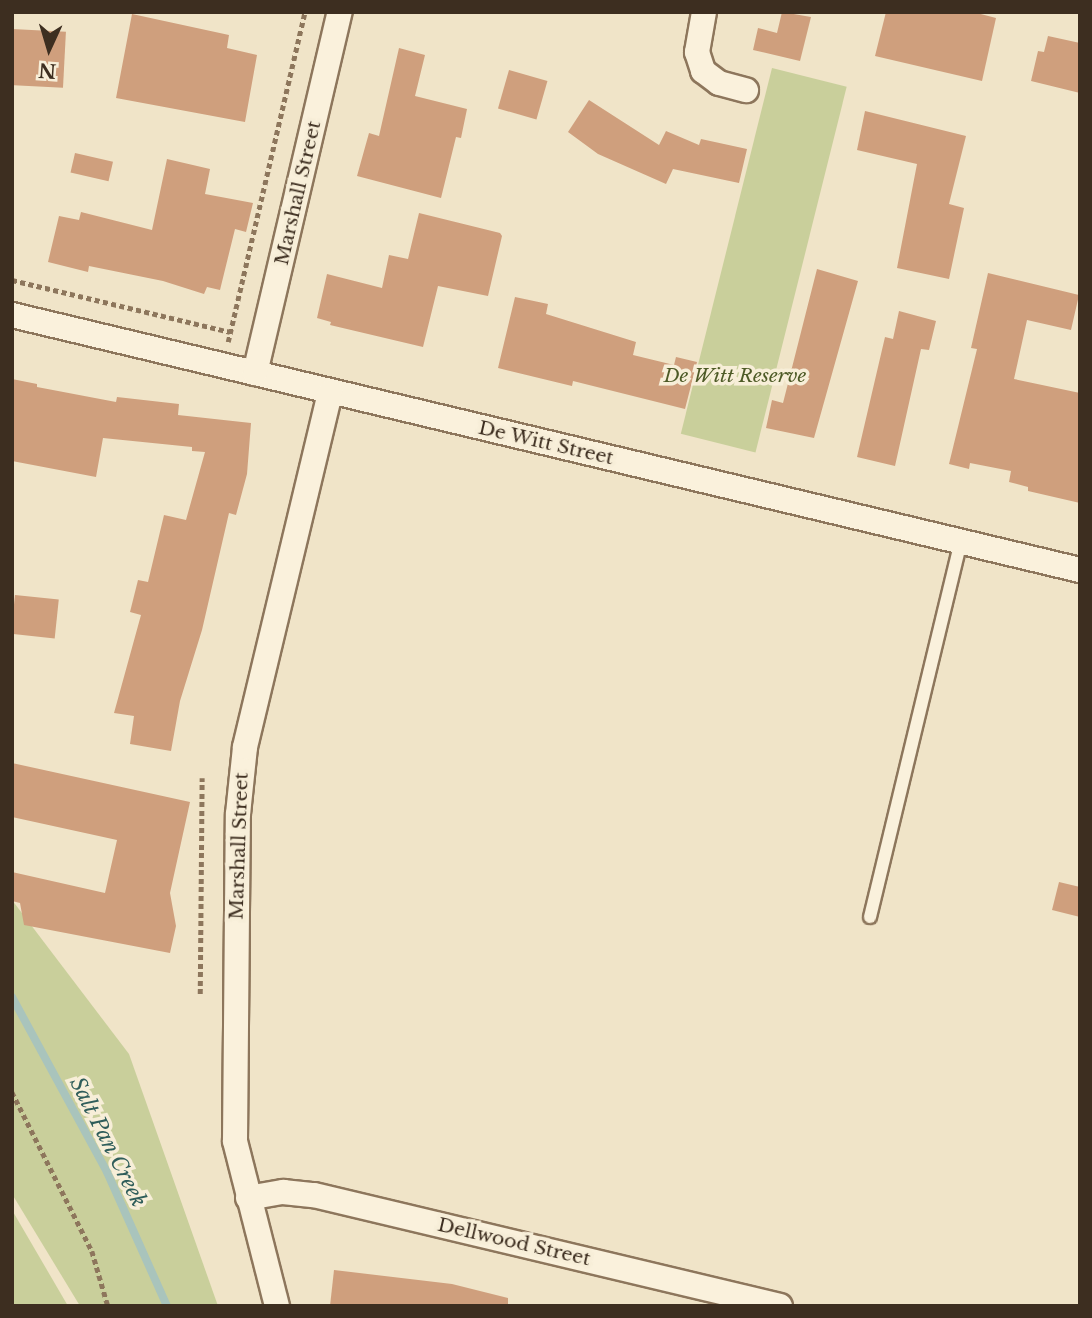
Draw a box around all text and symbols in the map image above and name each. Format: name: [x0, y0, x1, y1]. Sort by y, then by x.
north arrow: [14, 14, 84, 84]
text: N: [38, 58, 57, 83]
street label: Marshall Street: [270, 119, 326, 267]
park label: De Witt Reserve: [664, 365, 806, 387]
street label: De Witt Street: [476, 416, 616, 470]
street label: Marshall Street: [225, 772, 253, 920]
water label: Salt Pan Creek: [64, 1072, 152, 1212]
street label: Dellwood Street: [435, 1213, 593, 1271]

